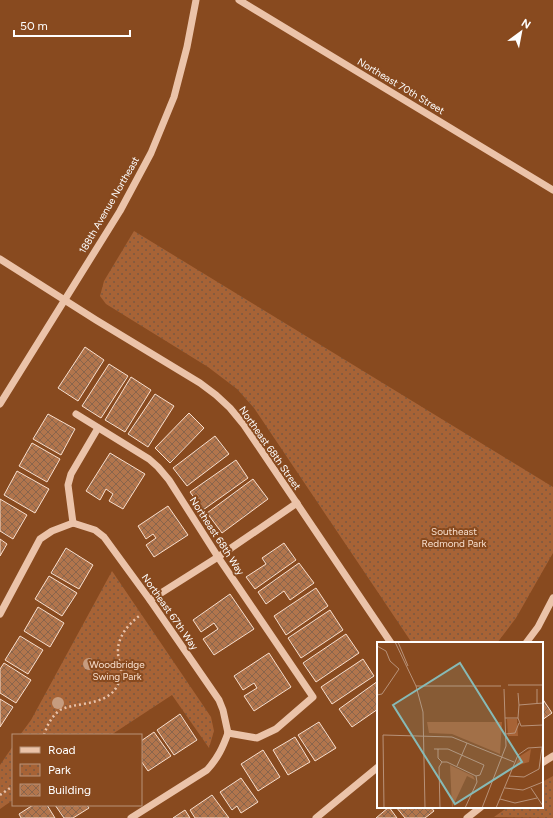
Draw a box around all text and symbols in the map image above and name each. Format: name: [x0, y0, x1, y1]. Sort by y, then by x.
scale bar: [14, 12, 130, 38]
north arrow: [501, 12, 541, 52]
text: N: [519, 16, 533, 32]
text: 50 m: [20, 19, 48, 33]
street label: Northeast 70th Street: [355, 55, 447, 117]
street label: 188th Avenue Northeast: [76, 154, 142, 256]
street label: Northeast 68th Street: [236, 404, 304, 493]
street label: Northeast 68th Way: [187, 494, 248, 578]
park label: Southeast Redmond Park: [422, 525, 487, 550]
street label: Northeast 67th Way: [139, 571, 202, 653]
inset map: [377, 642, 543, 808]
park label: Woodbridge Swing Park: [89, 658, 145, 683]
legend: [12, 734, 142, 806]
text: Road: [48, 743, 76, 757]
text: Park: [48, 763, 71, 777]
text: Building: [48, 783, 91, 797]

